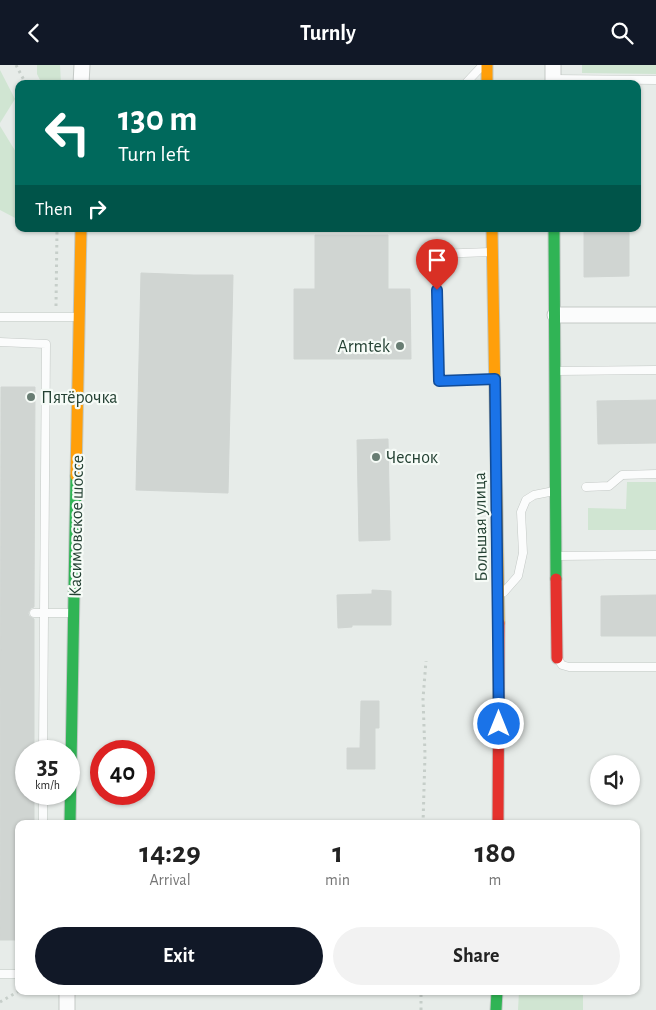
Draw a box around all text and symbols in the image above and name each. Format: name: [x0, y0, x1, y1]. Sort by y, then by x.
icon: back: [20, 19, 48, 47]
icon: search: [608, 19, 636, 47]
text: Turnly: [300, 22, 356, 44]
icon: left: [35, 100, 100, 165]
text: 130 m: [118, 102, 197, 137]
text: Turn left: [118, 143, 190, 165]
icon: right: [83, 195, 111, 223]
text: Then: [35, 200, 73, 219]
pin: [416, 239, 458, 290]
icon: arrive: [423, 246, 451, 274]
place label: Armtek: [338, 338, 391, 356]
marker: Armtek: [394, 340, 406, 352]
place label: Пятёрочка: [41, 389, 118, 407]
marker: Пятёрочка: [25, 391, 37, 403]
place label: Чеснок: [386, 449, 439, 467]
marker: Чеснок: [370, 451, 382, 463]
street label: Касимовское шоссе: [67, 455, 87, 597]
street label: Большая улица: [471, 472, 491, 582]
position arrow: [472, 697, 524, 749]
speed limit sign: 40: [90, 740, 155, 805]
text: 35: [37, 754, 58, 779]
map controls: [590, 755, 640, 805]
button: sound: [590, 755, 640, 805]
text: km/h: [35, 779, 60, 791]
text: 14:29: [139, 838, 201, 868]
text: 1: [332, 838, 343, 868]
text: 180: [474, 838, 516, 868]
text: Arrival: [149, 872, 191, 888]
text: min: [325, 872, 350, 888]
text: m: [489, 872, 501, 888]
button: Exit: [35, 927, 323, 985]
button: Share: [333, 927, 620, 985]

